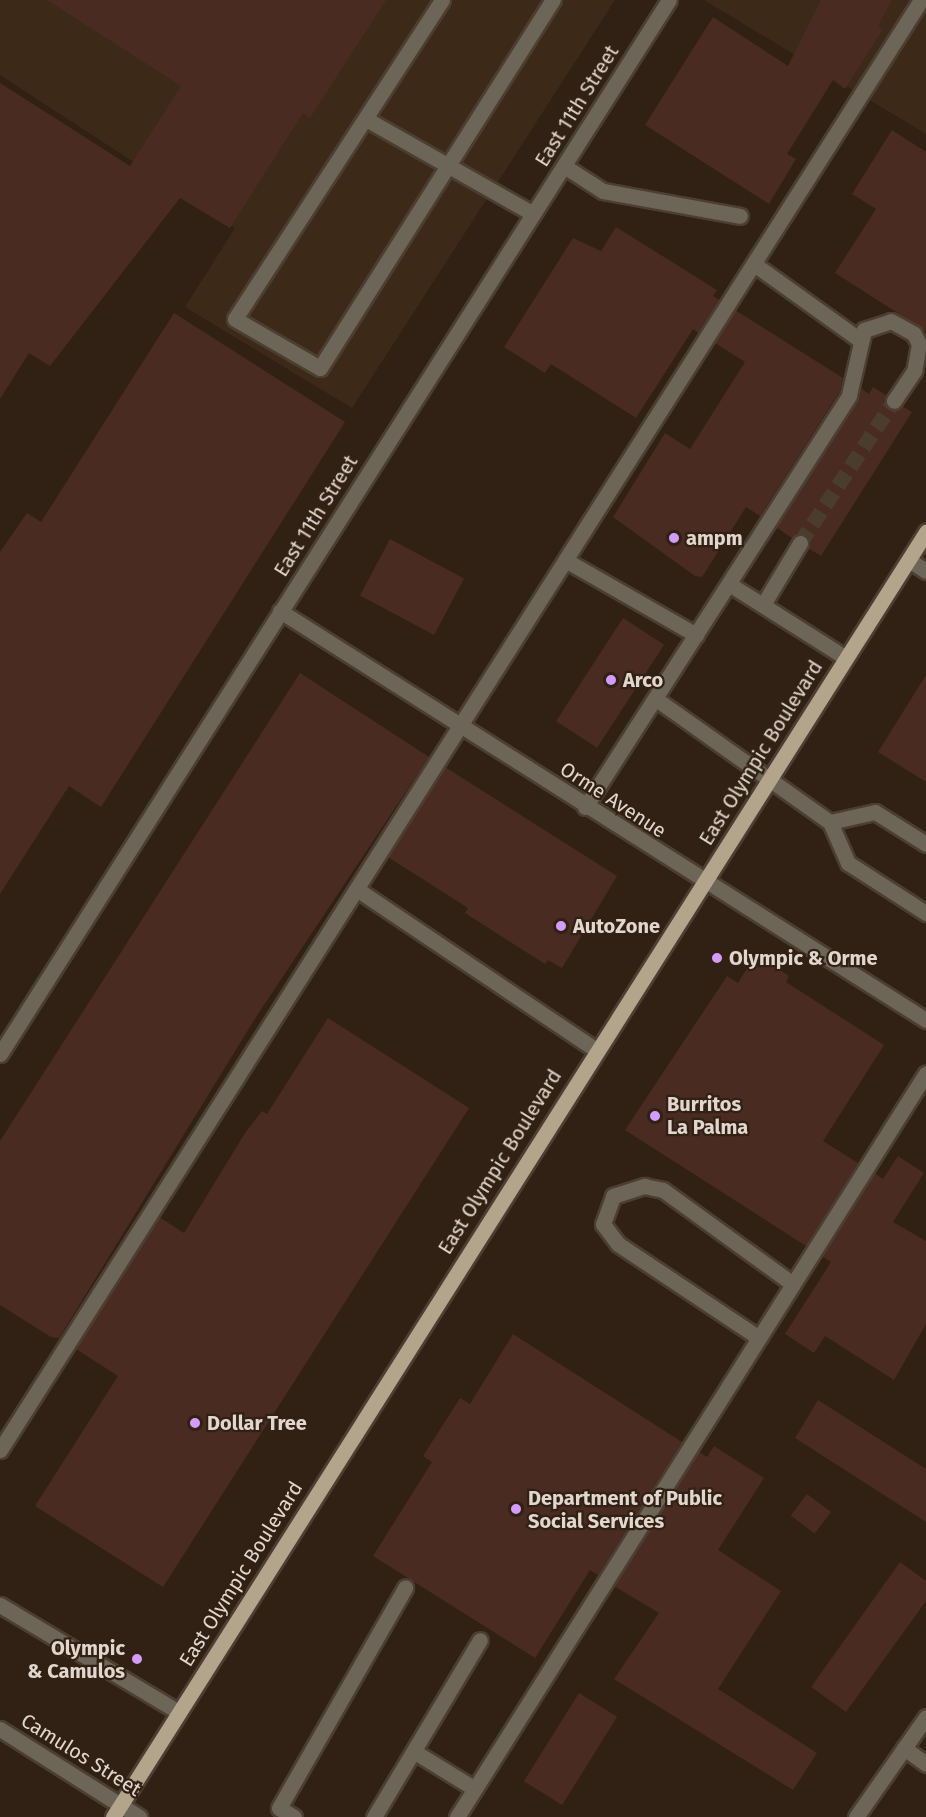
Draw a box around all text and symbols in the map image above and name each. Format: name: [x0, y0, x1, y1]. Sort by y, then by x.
street label: East 11th Street: [530, 41, 624, 171]
street label: East 11th Street: [269, 451, 363, 581]
place label: ampm: [686, 526, 743, 550]
marker: ampm: [667, 531, 681, 545]
street label: East Olympic Boulevard: [694, 656, 828, 850]
place label: Arco: [623, 668, 663, 692]
marker: Arco: [604, 673, 618, 687]
street label: Orme Avenue: [556, 757, 670, 843]
place label: AutoZone: [573, 914, 660, 938]
marker: AutoZone: [554, 919, 568, 933]
place label: Olympic & Orme: [729, 946, 877, 970]
marker: Olympic & Orme: [710, 951, 724, 965]
street label: East Olympic Boulevard: [433, 1065, 567, 1259]
place label: Burritos La Palma: [667, 1092, 748, 1139]
marker: Burritos La Palma: [648, 1109, 662, 1123]
place label: Dollar Tree: [207, 1411, 307, 1435]
marker: Dollar Tree: [188, 1416, 202, 1430]
street label: East Olympic Boulevard: [174, 1477, 308, 1671]
place label: Department of Public Social Services: [528, 1486, 722, 1533]
marker: Department of Public Social Services: [509, 1502, 523, 1516]
place label: Olympic & Camulos: [27, 1636, 125, 1683]
marker: Olympic & Camulos: [130, 1652, 144, 1666]
street label: Camulos Street: [17, 1709, 145, 1801]

